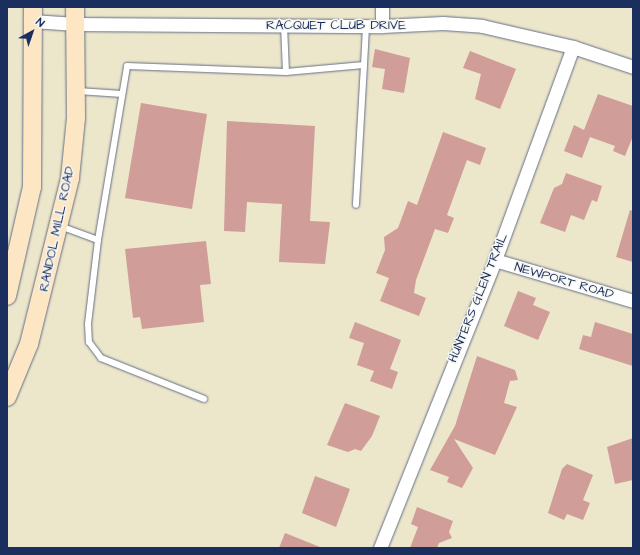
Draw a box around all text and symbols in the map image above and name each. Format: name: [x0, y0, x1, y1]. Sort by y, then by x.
north arrow: [12, 12, 52, 52]
text: N: [33, 14, 48, 30]
street label: RACQUET CLUB DRIVE: [266, 17, 406, 33]
street label: RANDOL MILL ROAD: [36, 165, 78, 293]
street label: HUNTERS GLEN TRAIL: [445, 231, 511, 365]
street label: NEWPORT ROAD: [513, 259, 615, 303]

